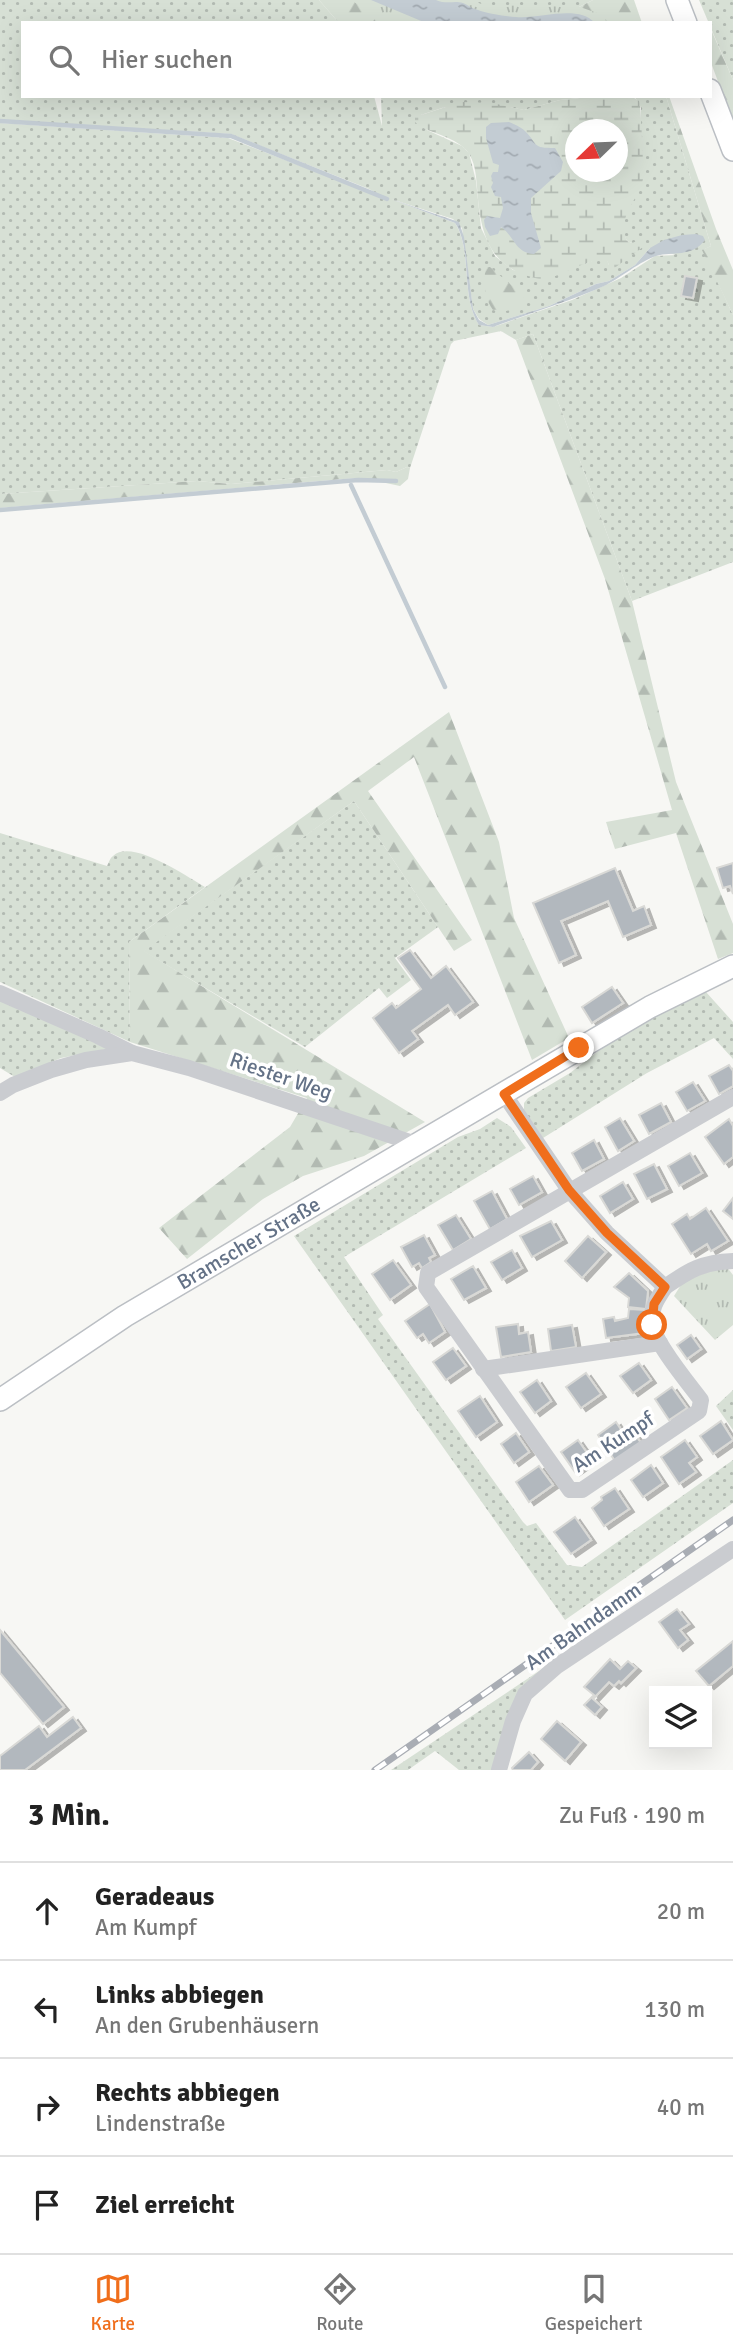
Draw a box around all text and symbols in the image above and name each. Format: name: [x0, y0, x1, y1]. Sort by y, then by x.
search box: [21, 21, 712, 98]
icon: search: [45, 41, 83, 79]
text: Hier suchen: [101, 44, 233, 76]
north arrow: [565, 119, 628, 182]
route end: [563, 1032, 594, 1063]
street label: Riester Weg: [226, 1046, 336, 1106]
street label: Bramscher Straße: [172, 1191, 325, 1295]
route start: [636, 1309, 667, 1340]
street label: Am Kumpf: [567, 1405, 660, 1478]
street label: Am Bahndamm: [520, 1576, 646, 1676]
map controls: [649, 1686, 712, 1749]
button: layers: [649, 1686, 712, 1749]
text: 3 Min.: [28, 1797, 110, 1834]
text: Zu Fuß · 190 m: [559, 1801, 705, 1830]
text: Geradeaus: [95, 1881, 214, 1913]
icon: ahead: [28, 1892, 66, 1930]
text: 20 m: [657, 1897, 705, 1926]
text: Am Kumpf: [95, 1913, 197, 1942]
text: Links abbiegen: [95, 1979, 264, 2011]
icon: left: [28, 1990, 66, 2028]
text: 130 m: [644, 1995, 705, 2024]
text: An den Grubenhäusern: [95, 2011, 319, 2040]
text: Rechts abbiegen: [95, 2077, 280, 2109]
icon: right: [28, 2088, 66, 2126]
text: 40 m: [657, 2093, 705, 2122]
text: Lindenstraße: [95, 2109, 226, 2138]
icon: arrive: [28, 2186, 66, 2224]
text: Ziel erreicht: [95, 2189, 235, 2221]
tab: Karte: [91, 2270, 135, 2336]
tab: Route: [316, 2270, 364, 2336]
tab: Gespeichert: [545, 2270, 642, 2336]

